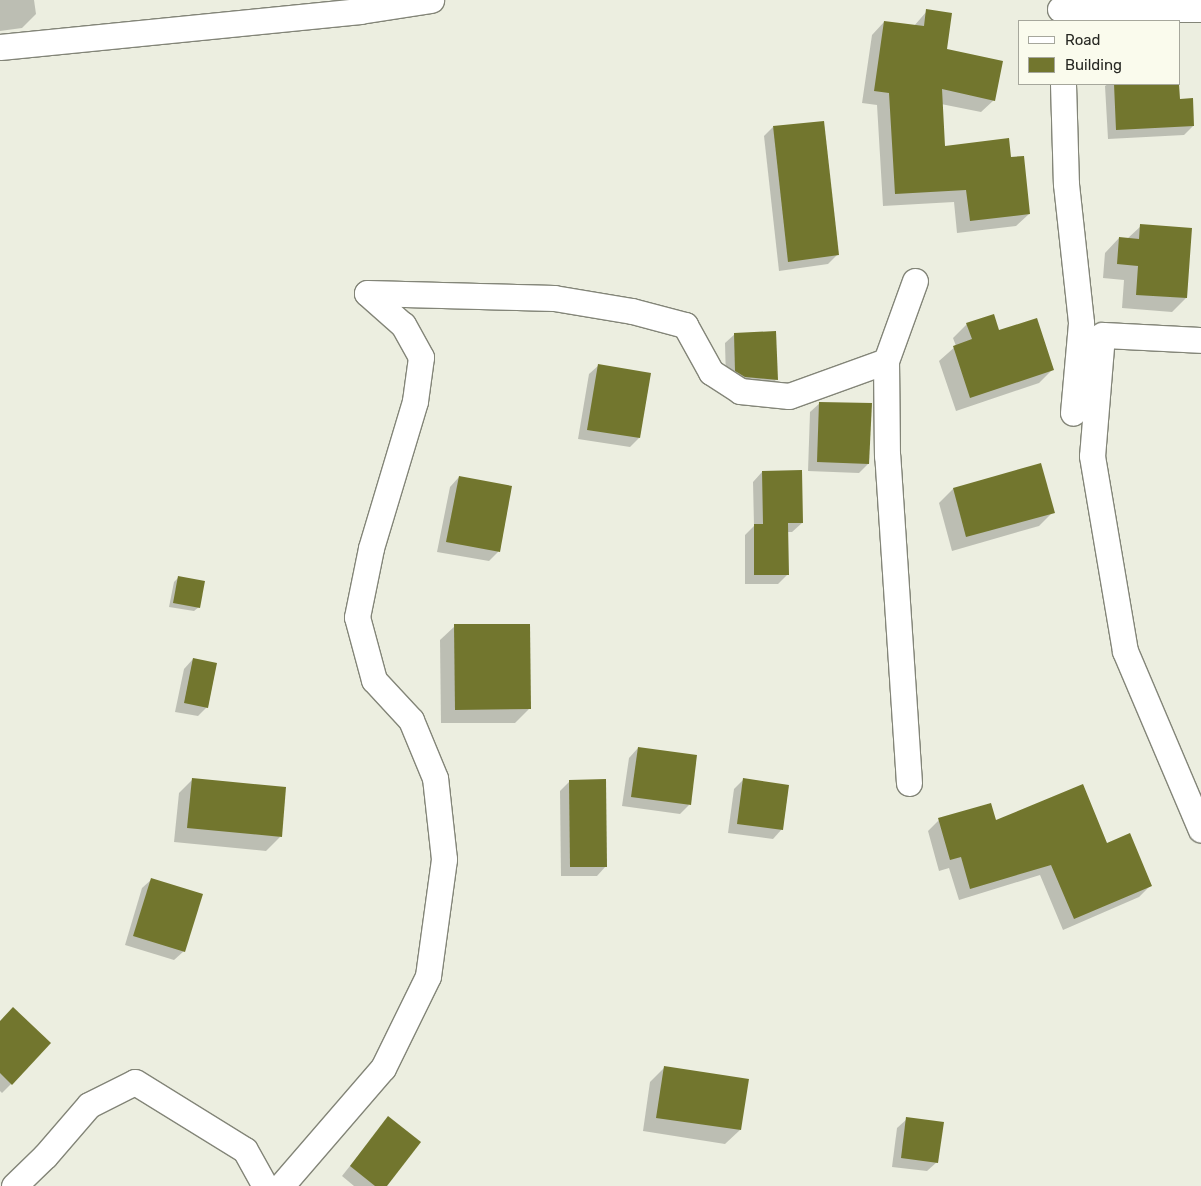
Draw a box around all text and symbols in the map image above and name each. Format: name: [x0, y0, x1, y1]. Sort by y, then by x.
legend: [1018, 20, 1181, 85]
text: Road: [1065, 31, 1101, 49]
text: Building: [1065, 56, 1122, 74]

